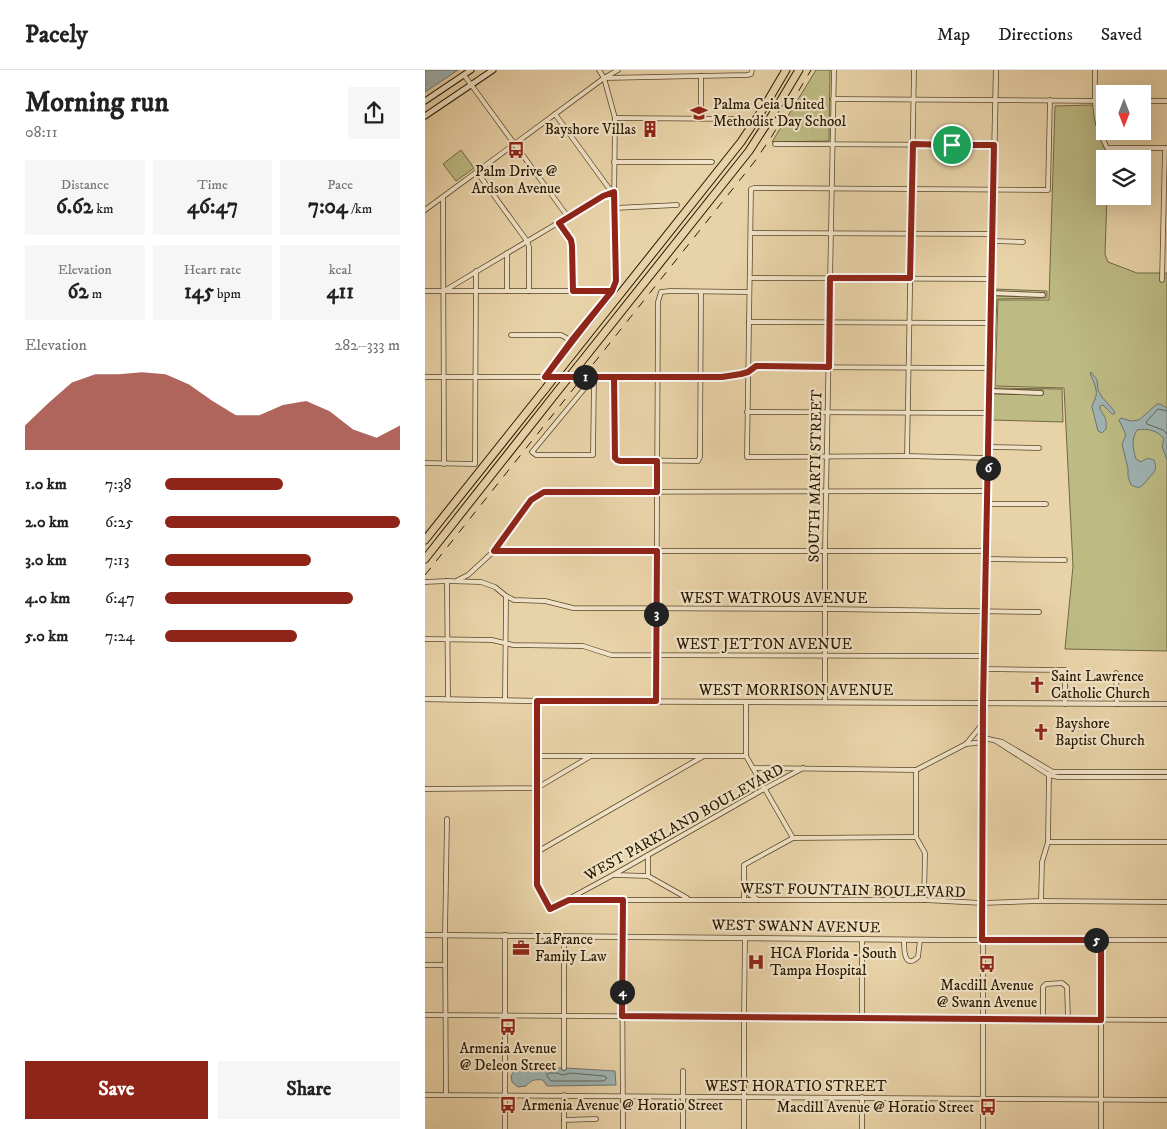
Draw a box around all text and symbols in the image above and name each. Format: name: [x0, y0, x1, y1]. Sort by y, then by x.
text: Pacely: [25, 20, 88, 50]
text: Map: [937, 24, 970, 46]
text: Directions: [998, 24, 1073, 46]
text: Saved: [1101, 24, 1142, 46]
text: Morning run: [25, 85, 169, 120]
north arrow: [1096, 85, 1151, 140]
map controls: [1096, 85, 1151, 205]
button: share: [348, 87, 400, 139]
place label: Palma Ceia United Methodist Day School: [713, 95, 846, 131]
school or university icon: Palma Ceia United Methodist Day School: [689, 103, 709, 123]
building icon: Bayshore Villas: [640, 119, 660, 139]
place label: Bayshore Villas: [544, 120, 636, 139]
text: 08:11: [25, 122, 58, 142]
pin: [931, 124, 973, 166]
icon: arrive: [938, 131, 966, 159]
bus stop icon: Palm Drive @ Ardson Avenue: [506, 140, 526, 160]
button: layers: [1096, 150, 1151, 205]
place label: Palm Drive @ Ardson Avenue: [471, 162, 561, 198]
text: Distance: [61, 176, 109, 194]
text: Time: [197, 176, 228, 194]
text: Pace: [327, 176, 353, 194]
text: 6.62: [56, 194, 93, 220]
text: 46:47: [187, 194, 238, 220]
text: 7:04: [308, 194, 348, 220]
text: km: [93, 200, 114, 218]
text: /km: [348, 200, 372, 218]
text: Elevation: [58, 261, 112, 279]
text: Heart rate: [184, 261, 241, 279]
text: kcal: [329, 261, 352, 279]
text: 62: [67, 279, 89, 305]
text: 145: [184, 279, 214, 305]
text: 411: [326, 279, 354, 305]
text: m: [89, 285, 102, 303]
text: bpm: [214, 285, 241, 303]
text: Elevation: [25, 335, 87, 355]
text: 282–333 m: [334, 335, 400, 355]
pin: 1: [573, 364, 597, 390]
text: 1: [583, 368, 588, 386]
street label: SOUTH MARTI STREET: [804, 389, 827, 563]
pin: 6: [975, 456, 1001, 480]
text: 6: [985, 459, 992, 477]
text: 1.0 km: [25, 474, 67, 494]
text: 7:38: [105, 474, 132, 494]
text: 2.0 km: [25, 512, 69, 532]
text: 6:25: [105, 512, 133, 532]
text: 3.0 km: [25, 550, 67, 570]
text: 7:13: [105, 550, 129, 570]
text: 4.0 km: [25, 588, 70, 608]
text: 6:47: [105, 588, 135, 608]
street label: WEST WATROUS AVENUE: [679, 589, 868, 608]
pin: 3: [643, 602, 669, 626]
text: 3: [654, 605, 659, 623]
text: 5.0 km: [25, 626, 68, 646]
text: 7:24: [105, 626, 135, 646]
street label: WEST JETTON AVENUE: [675, 635, 852, 654]
place label: Saint Lawrence Catholic Church: [1051, 667, 1150, 703]
church icon: Saint Lawrence Catholic Church: [1027, 675, 1047, 695]
street label: WEST MORRISON AVENUE: [698, 681, 894, 700]
place label: Bayshore Baptist Church: [1055, 714, 1145, 750]
church icon: Bayshore Baptist Church: [1031, 722, 1051, 742]
street label: WEST PARKLAND BOULEVARD: [580, 760, 787, 886]
street label: WEST FOUNTAIN BOULEVARD: [739, 879, 966, 902]
street label: WEST SWANN AVENUE: [710, 916, 881, 937]
pin: 5: [1083, 928, 1109, 952]
place label: LaFrance Family Law: [535, 930, 607, 966]
text: 5: [1093, 931, 1100, 949]
office icon: LaFrance Family Law: [511, 938, 531, 958]
place label: HCA Florida - South Tampa Hospital: [770, 944, 897, 980]
hospital icon: HCA Florida - South Tampa Hospital: [746, 952, 766, 972]
bus stop icon: Macdill Avenue @ Swann Avenue: [977, 954, 997, 974]
place label: Macdill Avenue @ Swann Avenue: [937, 976, 1037, 1012]
pin: 4: [609, 980, 635, 1004]
text: 4: [618, 983, 627, 1001]
bus stop icon: Armenia Avenue @ Deleon Street: [498, 1017, 518, 1037]
place label: Armenia Avenue @ Deleon Street: [459, 1039, 557, 1075]
button: Save: [25, 1061, 208, 1119]
button: Share: [218, 1061, 400, 1119]
street label: WEST HORATIO STREET: [704, 1077, 888, 1096]
bus stop icon: Armenia Avenue @ Horatio Street: [498, 1095, 518, 1115]
place label: Armenia Avenue @ Horatio Street: [522, 1096, 723, 1115]
bus stop icon: Macdill Avenue @ Horatio Street: [978, 1097, 998, 1117]
place label: Macdill Avenue @ Horatio Street: [777, 1098, 974, 1117]

